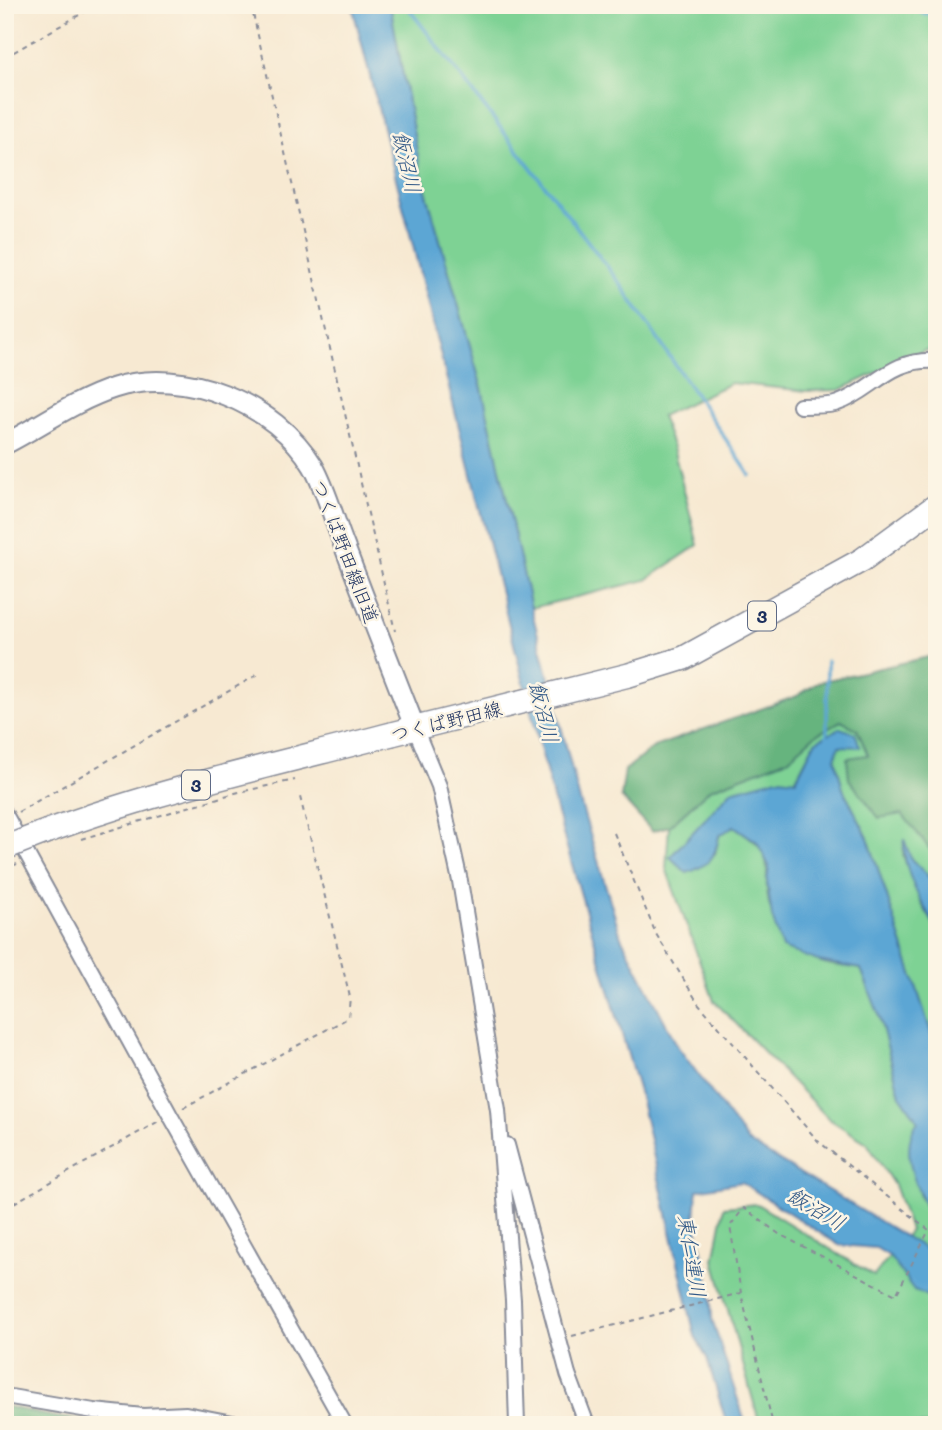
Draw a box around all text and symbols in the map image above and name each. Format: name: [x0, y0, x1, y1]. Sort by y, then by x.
water label: 飯沼川: [388, 128, 428, 196]
street label: つくば野田線旧道: [307, 476, 385, 626]
road number: 3: [748, 602, 776, 630]
water label: 飯沼川: [524, 678, 566, 746]
street label: つくば野田線: [388, 695, 504, 747]
road number: 3: [182, 770, 210, 800]
water label: 飯沼川: [783, 1180, 851, 1236]
water label: 東仁連川: [673, 1212, 713, 1300]

